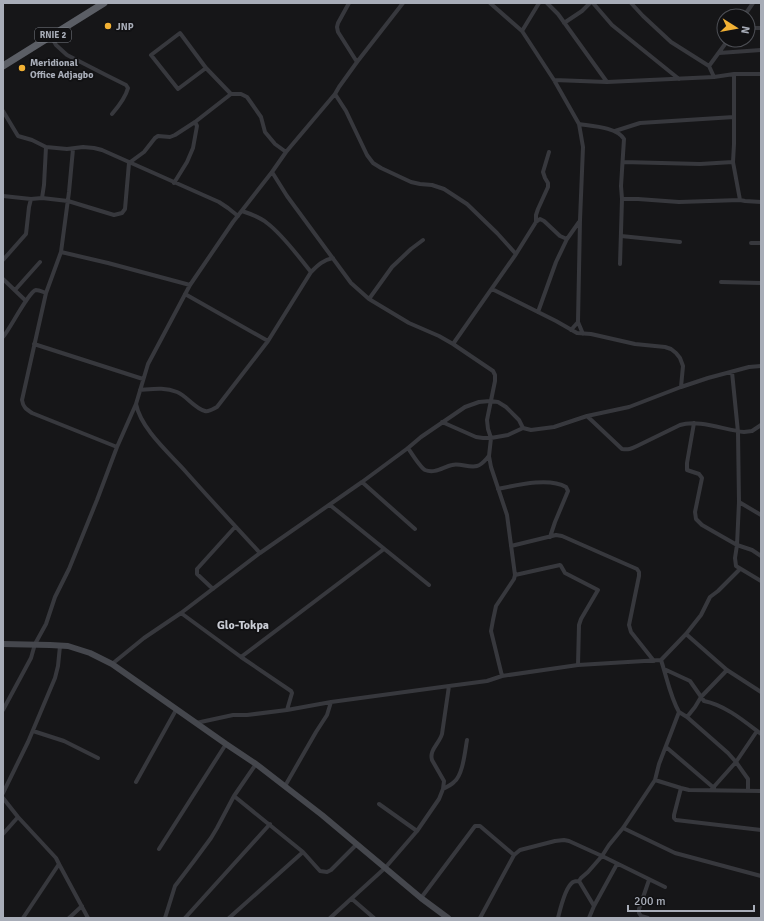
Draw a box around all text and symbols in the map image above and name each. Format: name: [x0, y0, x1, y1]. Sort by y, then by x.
north arrow: [716, 8, 756, 48]
marker: JNP: [103, 21, 113, 31]
place label: JNP: [116, 21, 134, 33]
text: N: [738, 25, 752, 35]
road number: RNIE 2: [35, 28, 71, 42]
place label: Meridional Office Adjagbo: [30, 57, 93, 81]
marker: Meridional Office Adjagbo: [17, 63, 27, 73]
district label: Glo-Tokpa: [217, 618, 269, 633]
scale bar: [628, 887, 754, 913]
text: 200 m: [634, 894, 666, 909]

